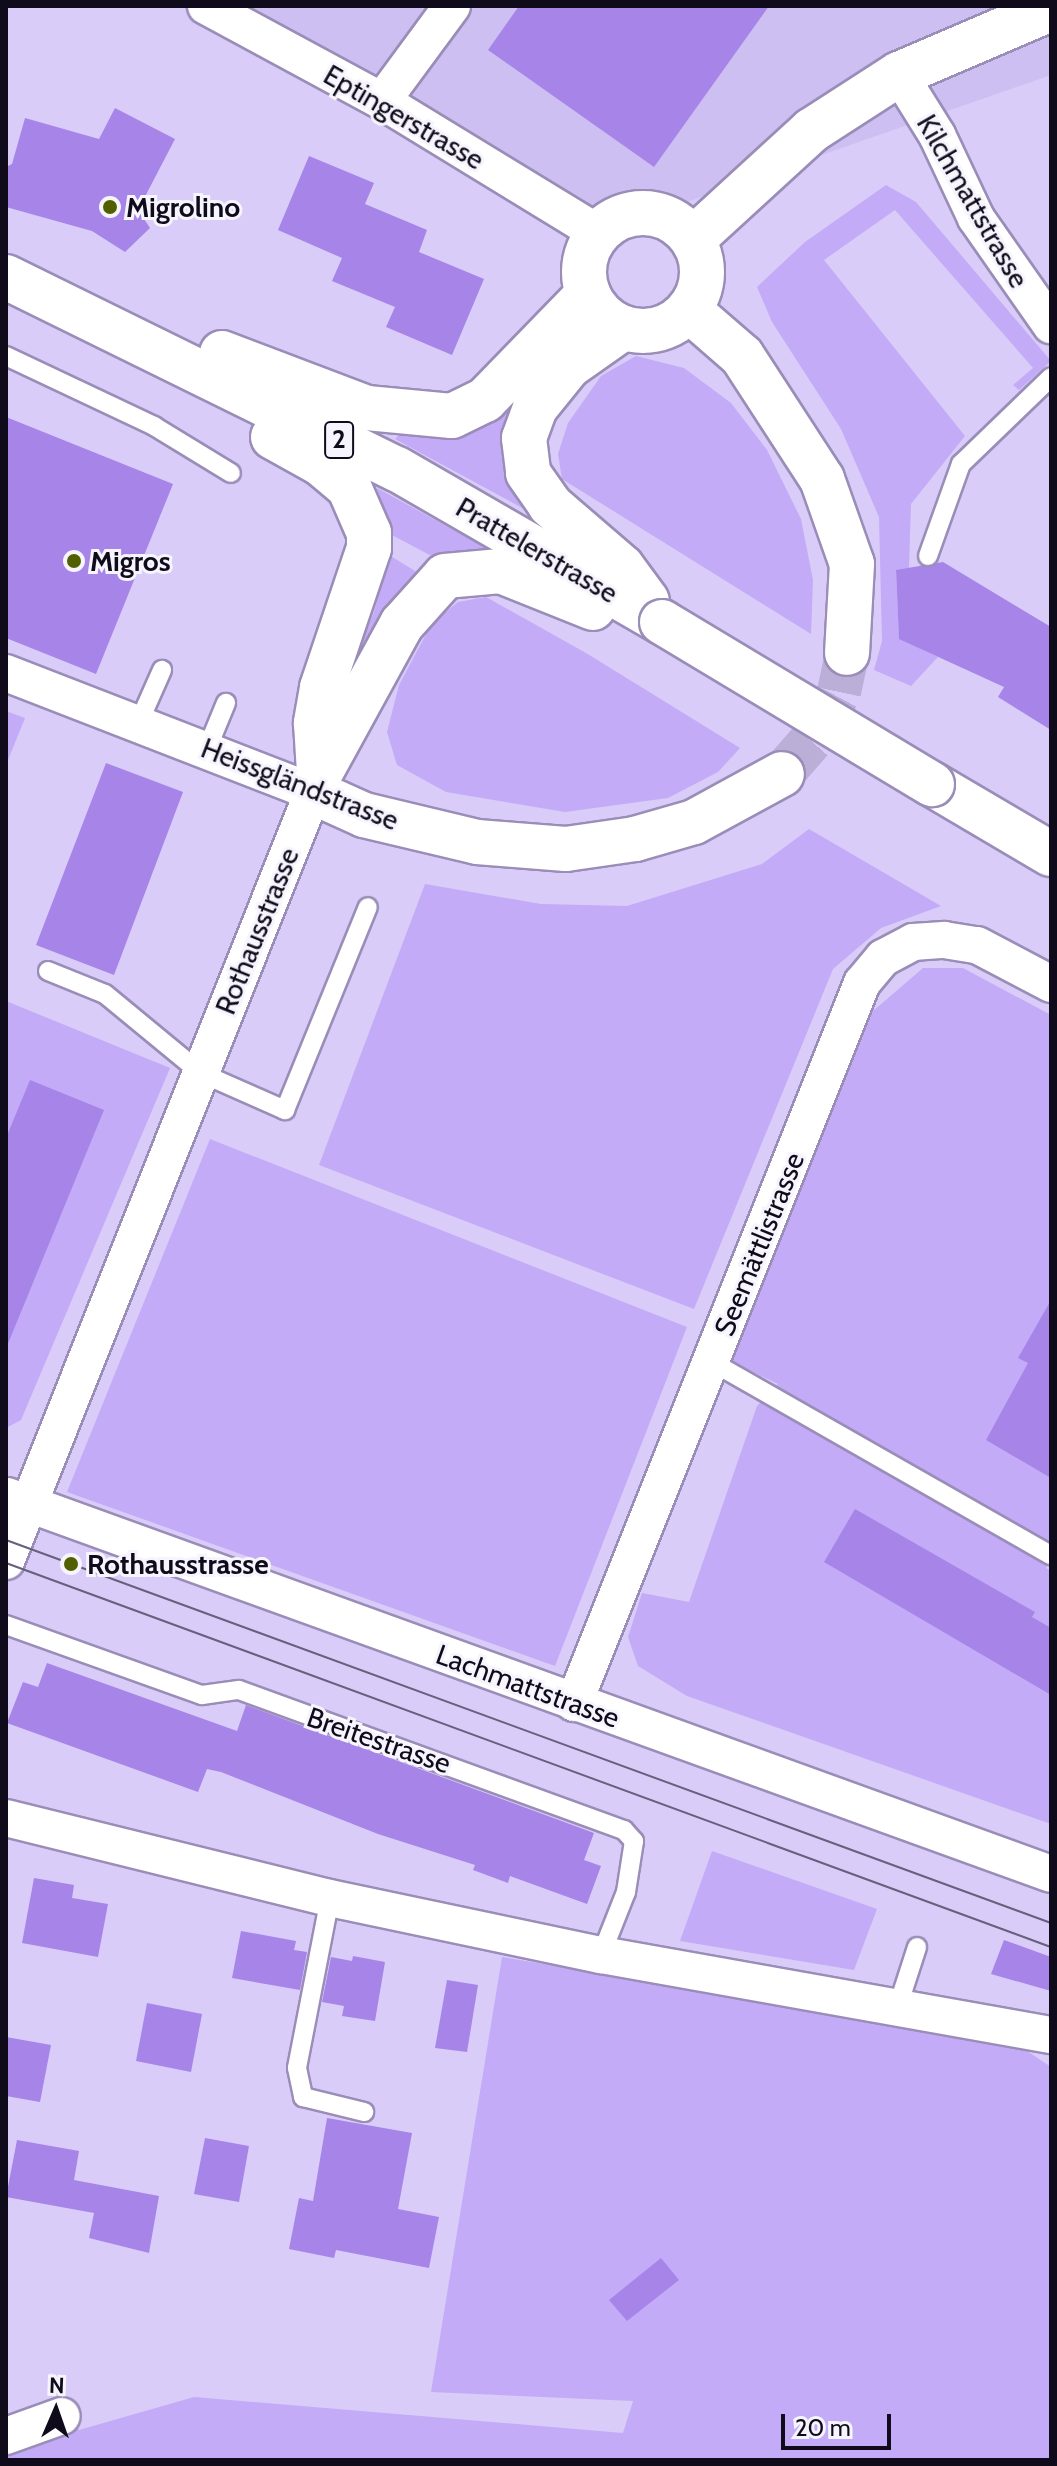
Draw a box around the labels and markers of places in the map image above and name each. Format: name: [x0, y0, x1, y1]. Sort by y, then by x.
place label: Migrolino: [126, 190, 240, 224]
marker: Migrolino: [101, 198, 119, 216]
place label: Migros: [90, 544, 171, 578]
marker: Migros: [65, 552, 83, 570]
place label: Rothausstrasse: [87, 1547, 269, 1581]
marker: Rothausstrasse: [62, 1555, 80, 1573]

